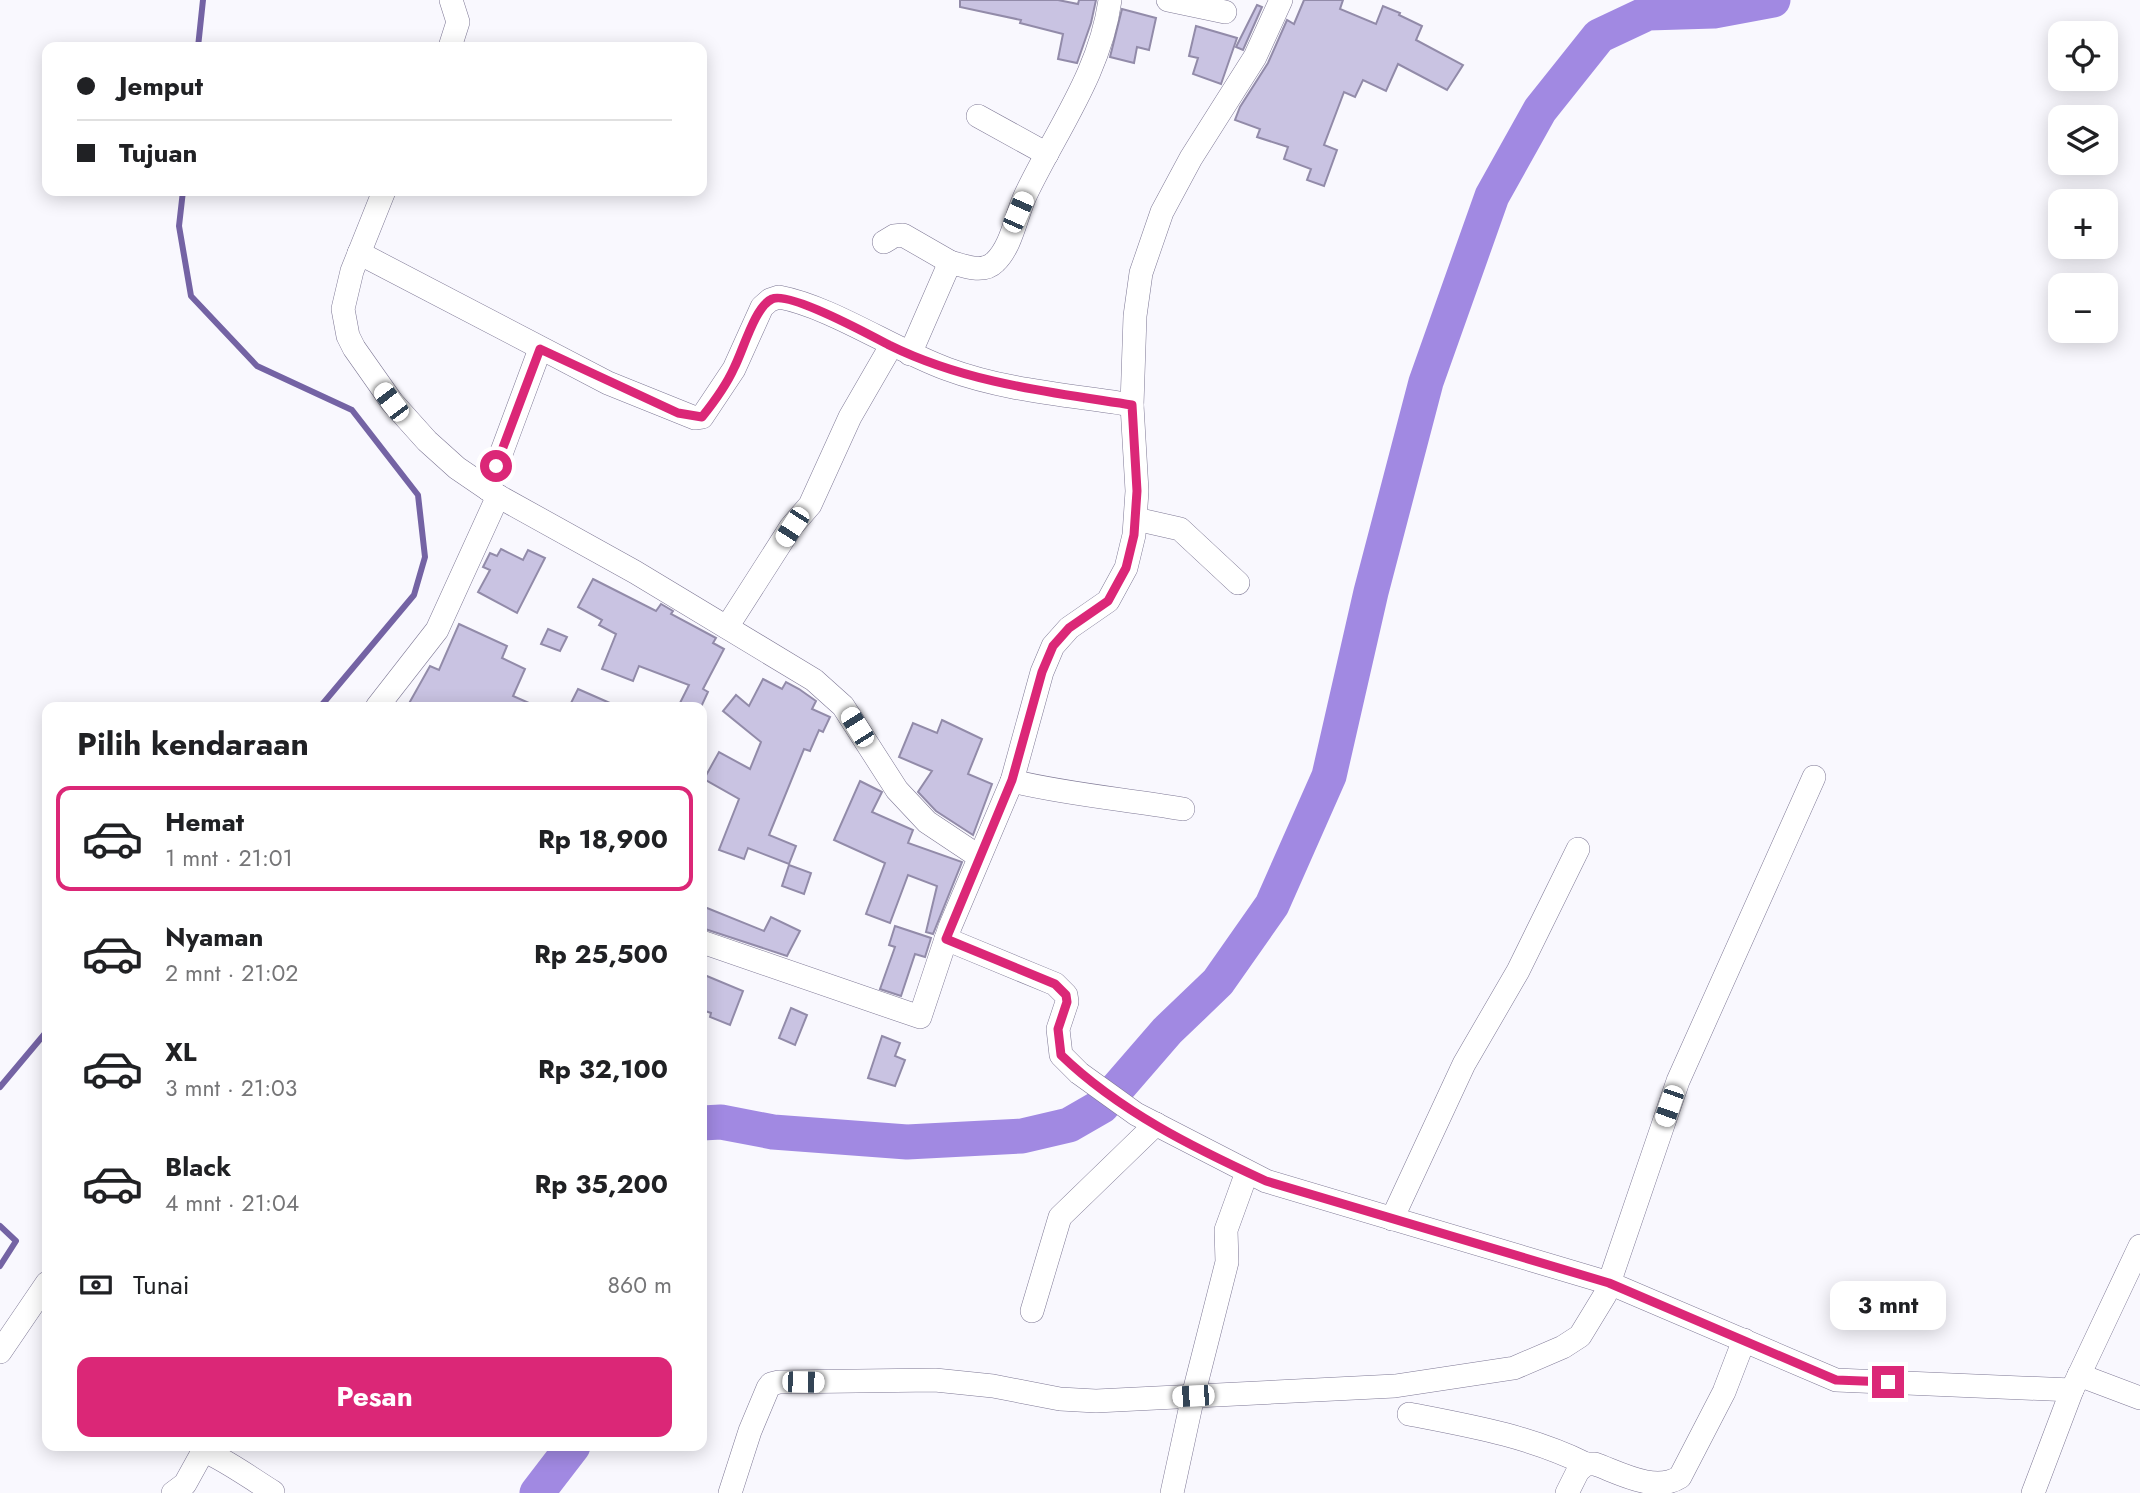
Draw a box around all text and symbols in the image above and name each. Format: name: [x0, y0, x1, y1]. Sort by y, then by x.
map controls: [2048, 21, 2118, 343]
button: locate: [2048, 21, 2118, 91]
text: Jemput: [119, 67, 203, 105]
button: layers: [2048, 105, 2118, 175]
text: Tujuan: [119, 134, 197, 172]
car: [1000, 189, 1037, 235]
button: +: [2048, 189, 2118, 259]
button: −: [2048, 273, 2118, 343]
car: [370, 379, 413, 425]
route start: [480, 450, 512, 482]
car: [772, 504, 813, 550]
car: [837, 704, 878, 750]
text: Pilih kendaraan: [77, 721, 309, 767]
text: Hemat: [165, 803, 244, 841]
icon: car: [81, 807, 144, 870]
text: Rp 18,900: [538, 820, 668, 858]
text: 1 mnt · 21:01: [165, 841, 293, 875]
text: Nyaman: [165, 918, 264, 956]
icon: car: [81, 922, 144, 985]
text: Rp 25,500: [534, 935, 668, 973]
text: 2 mnt · 21:02: [165, 956, 298, 990]
text: XL: [165, 1033, 197, 1071]
icon: car: [81, 1037, 144, 1100]
text: Rp 32,100: [538, 1050, 668, 1088]
text: 3 mnt · 21:03: [165, 1071, 297, 1105]
car: [1653, 1083, 1686, 1129]
text: Black: [165, 1148, 231, 1186]
icon: car: [81, 1152, 144, 1215]
text: Rp 35,200: [535, 1165, 668, 1203]
text: 4 mnt · 21:04: [165, 1186, 299, 1220]
icon: cash: [77, 1266, 115, 1304]
text: Tunai: [133, 1266, 190, 1304]
text: 860 m: [608, 1268, 672, 1302]
callout: 3 mnt: [1830, 1280, 1946, 1330]
text: 3 mnt: [1858, 1288, 1918, 1322]
button: Pesan: [77, 1357, 672, 1437]
route end: [1872, 1366, 1904, 1398]
car: [782, 1371, 825, 1393]
car: [1172, 1384, 1215, 1408]

